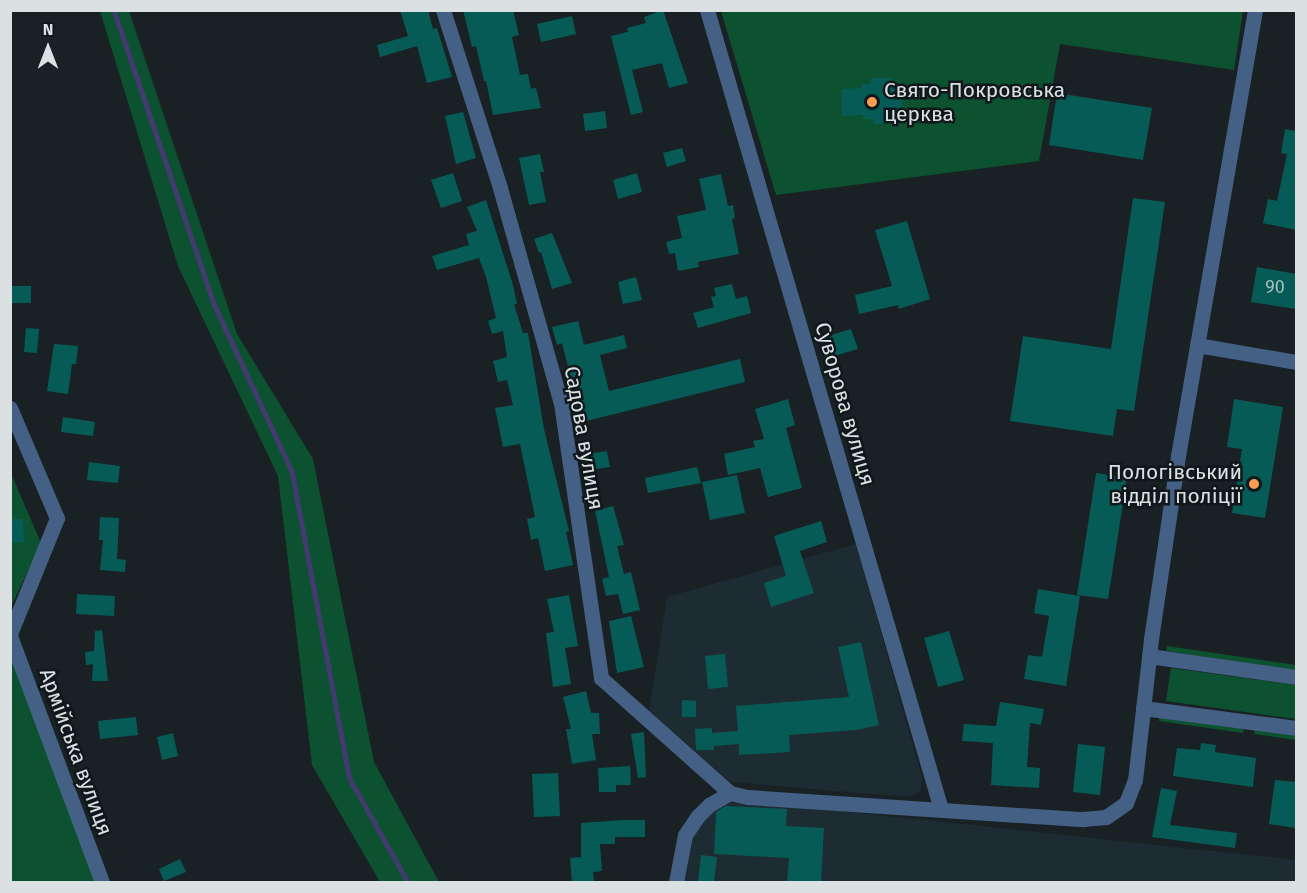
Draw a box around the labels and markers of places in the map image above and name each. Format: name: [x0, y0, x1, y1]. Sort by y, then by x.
place label: Свято-Покровська церква: [884, 77, 1065, 127]
marker: Свято-Покровська церква: [865, 95, 879, 109]
place label: Пологівський відділ поліції: [1108, 459, 1242, 509]
marker: Пологівський відділ поліції: [1247, 477, 1261, 491]

